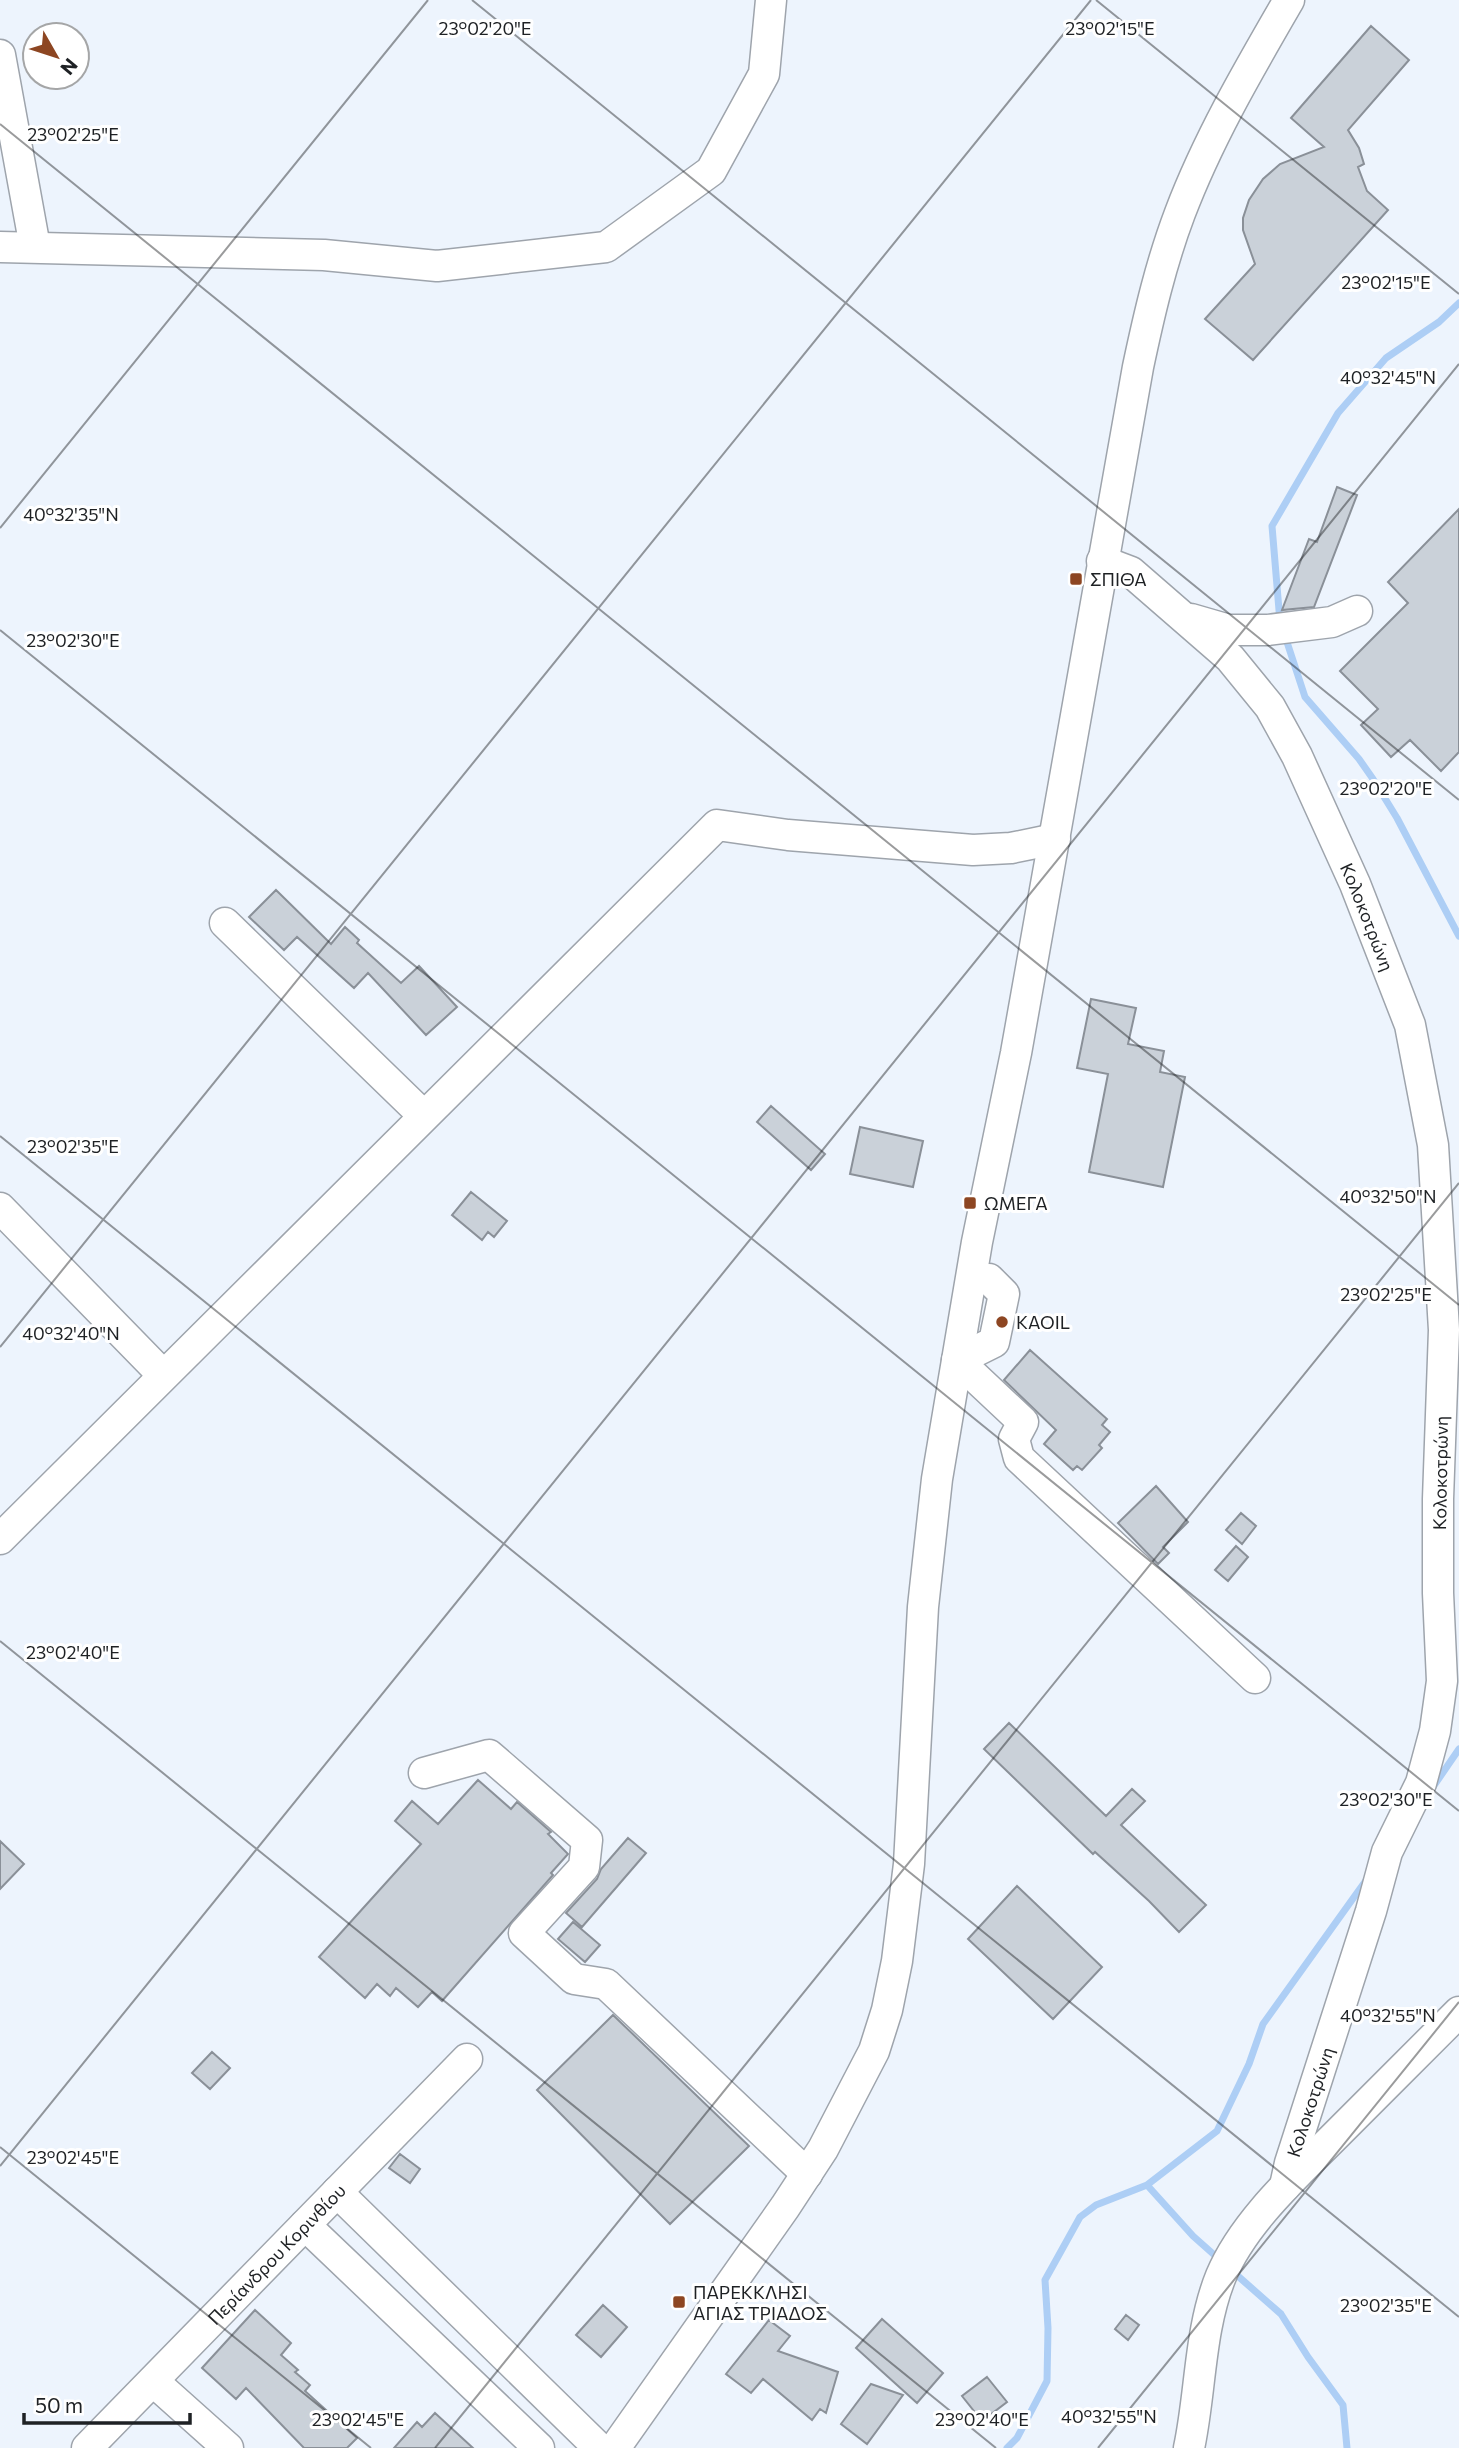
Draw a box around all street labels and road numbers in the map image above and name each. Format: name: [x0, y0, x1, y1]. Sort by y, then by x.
street label: Κολοκοτρώνη: [1336, 859, 1399, 974]
street label: Κολοκοτρώνη: [1428, 1416, 1452, 1530]
street label: Κολοκοτρώνη: [1282, 2044, 1338, 2160]
street label: Περίανδρου Κορινθίου: [203, 2179, 350, 2329]

